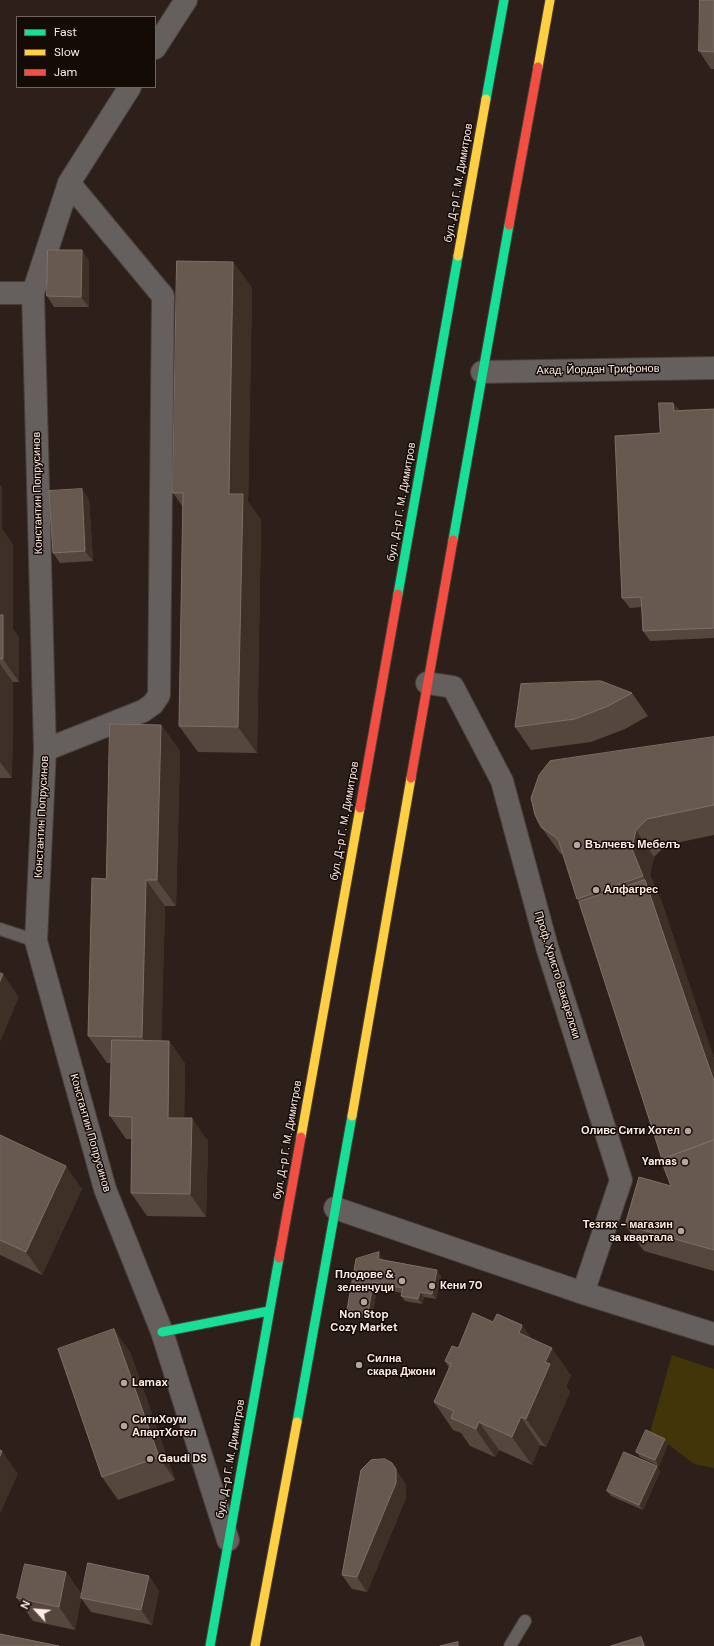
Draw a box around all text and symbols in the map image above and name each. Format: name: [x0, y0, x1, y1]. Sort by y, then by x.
legend: [16, 16, 156, 88]
text: Fast: [54, 24, 77, 40]
text: Slow: [54, 44, 80, 60]
text: Jam: [54, 64, 77, 80]
street label: бул. Д-р Г. М. Димитров: [442, 122, 476, 244]
street label: Акад. Йордан Трифонов: [536, 362, 660, 378]
street label: Константин Попрусинов: [30, 432, 46, 554]
street label: бул. Д-р Г. М. Димитров: [385, 441, 419, 563]
street label: Константин Попрусинов: [32, 756, 52, 878]
street label: бул. Д-р Г. М. Димитров: [328, 760, 362, 882]
place label: Вълчевъ Мебелъ: [585, 838, 680, 852]
marker: Вълчевъ Мебелъ: [572, 840, 582, 850]
place label: Алфагрес: [604, 883, 658, 897]
marker: Алфагрес: [591, 885, 601, 895]
street label: Проф. Христо Вакарелски: [531, 910, 583, 1040]
street label: Константин Попрусинов: [67, 1072, 113, 1194]
street label: бул. Д-р Г. М. Димитров: [271, 1079, 305, 1201]
place label: Оливс Сити Хотел: [581, 1124, 680, 1138]
marker: Оливс Сити Хотел: [683, 1126, 693, 1136]
place label: Yamas: [642, 1155, 677, 1169]
marker: Yamas: [680, 1157, 690, 1167]
place label: Тезгях - магазин за квартала: [583, 1218, 673, 1244]
marker: Тезгях - магазин за квартала: [676, 1226, 686, 1236]
place label: Плодове & зеленчуци: [335, 1268, 394, 1294]
marker: Плодове & зеленчуци: [397, 1276, 407, 1286]
place label: Кени 70: [440, 1279, 482, 1293]
marker: Кени 70: [427, 1281, 437, 1291]
marker: Non Stop Cozy Market: [359, 1297, 369, 1307]
place label: Non Stop Cozy Market: [330, 1308, 398, 1334]
place label: Силна скара Джони: [367, 1352, 436, 1378]
marker: Силна скара Джони: [354, 1360, 364, 1370]
place label: Lamax: [132, 1376, 168, 1390]
marker: Lamax: [119, 1378, 129, 1388]
street label: бул. Д-р Г. М. Димитров: [214, 1398, 248, 1520]
place label: СитиХоум АпартХотел: [132, 1413, 197, 1439]
marker: СитиХоум АпартХотел: [119, 1421, 129, 1431]
place label: Gaudi DS: [158, 1452, 207, 1466]
marker: Gaudi DS: [145, 1454, 155, 1464]
north arrow: [16, 1590, 56, 1630]
text: N: [17, 1598, 33, 1611]

